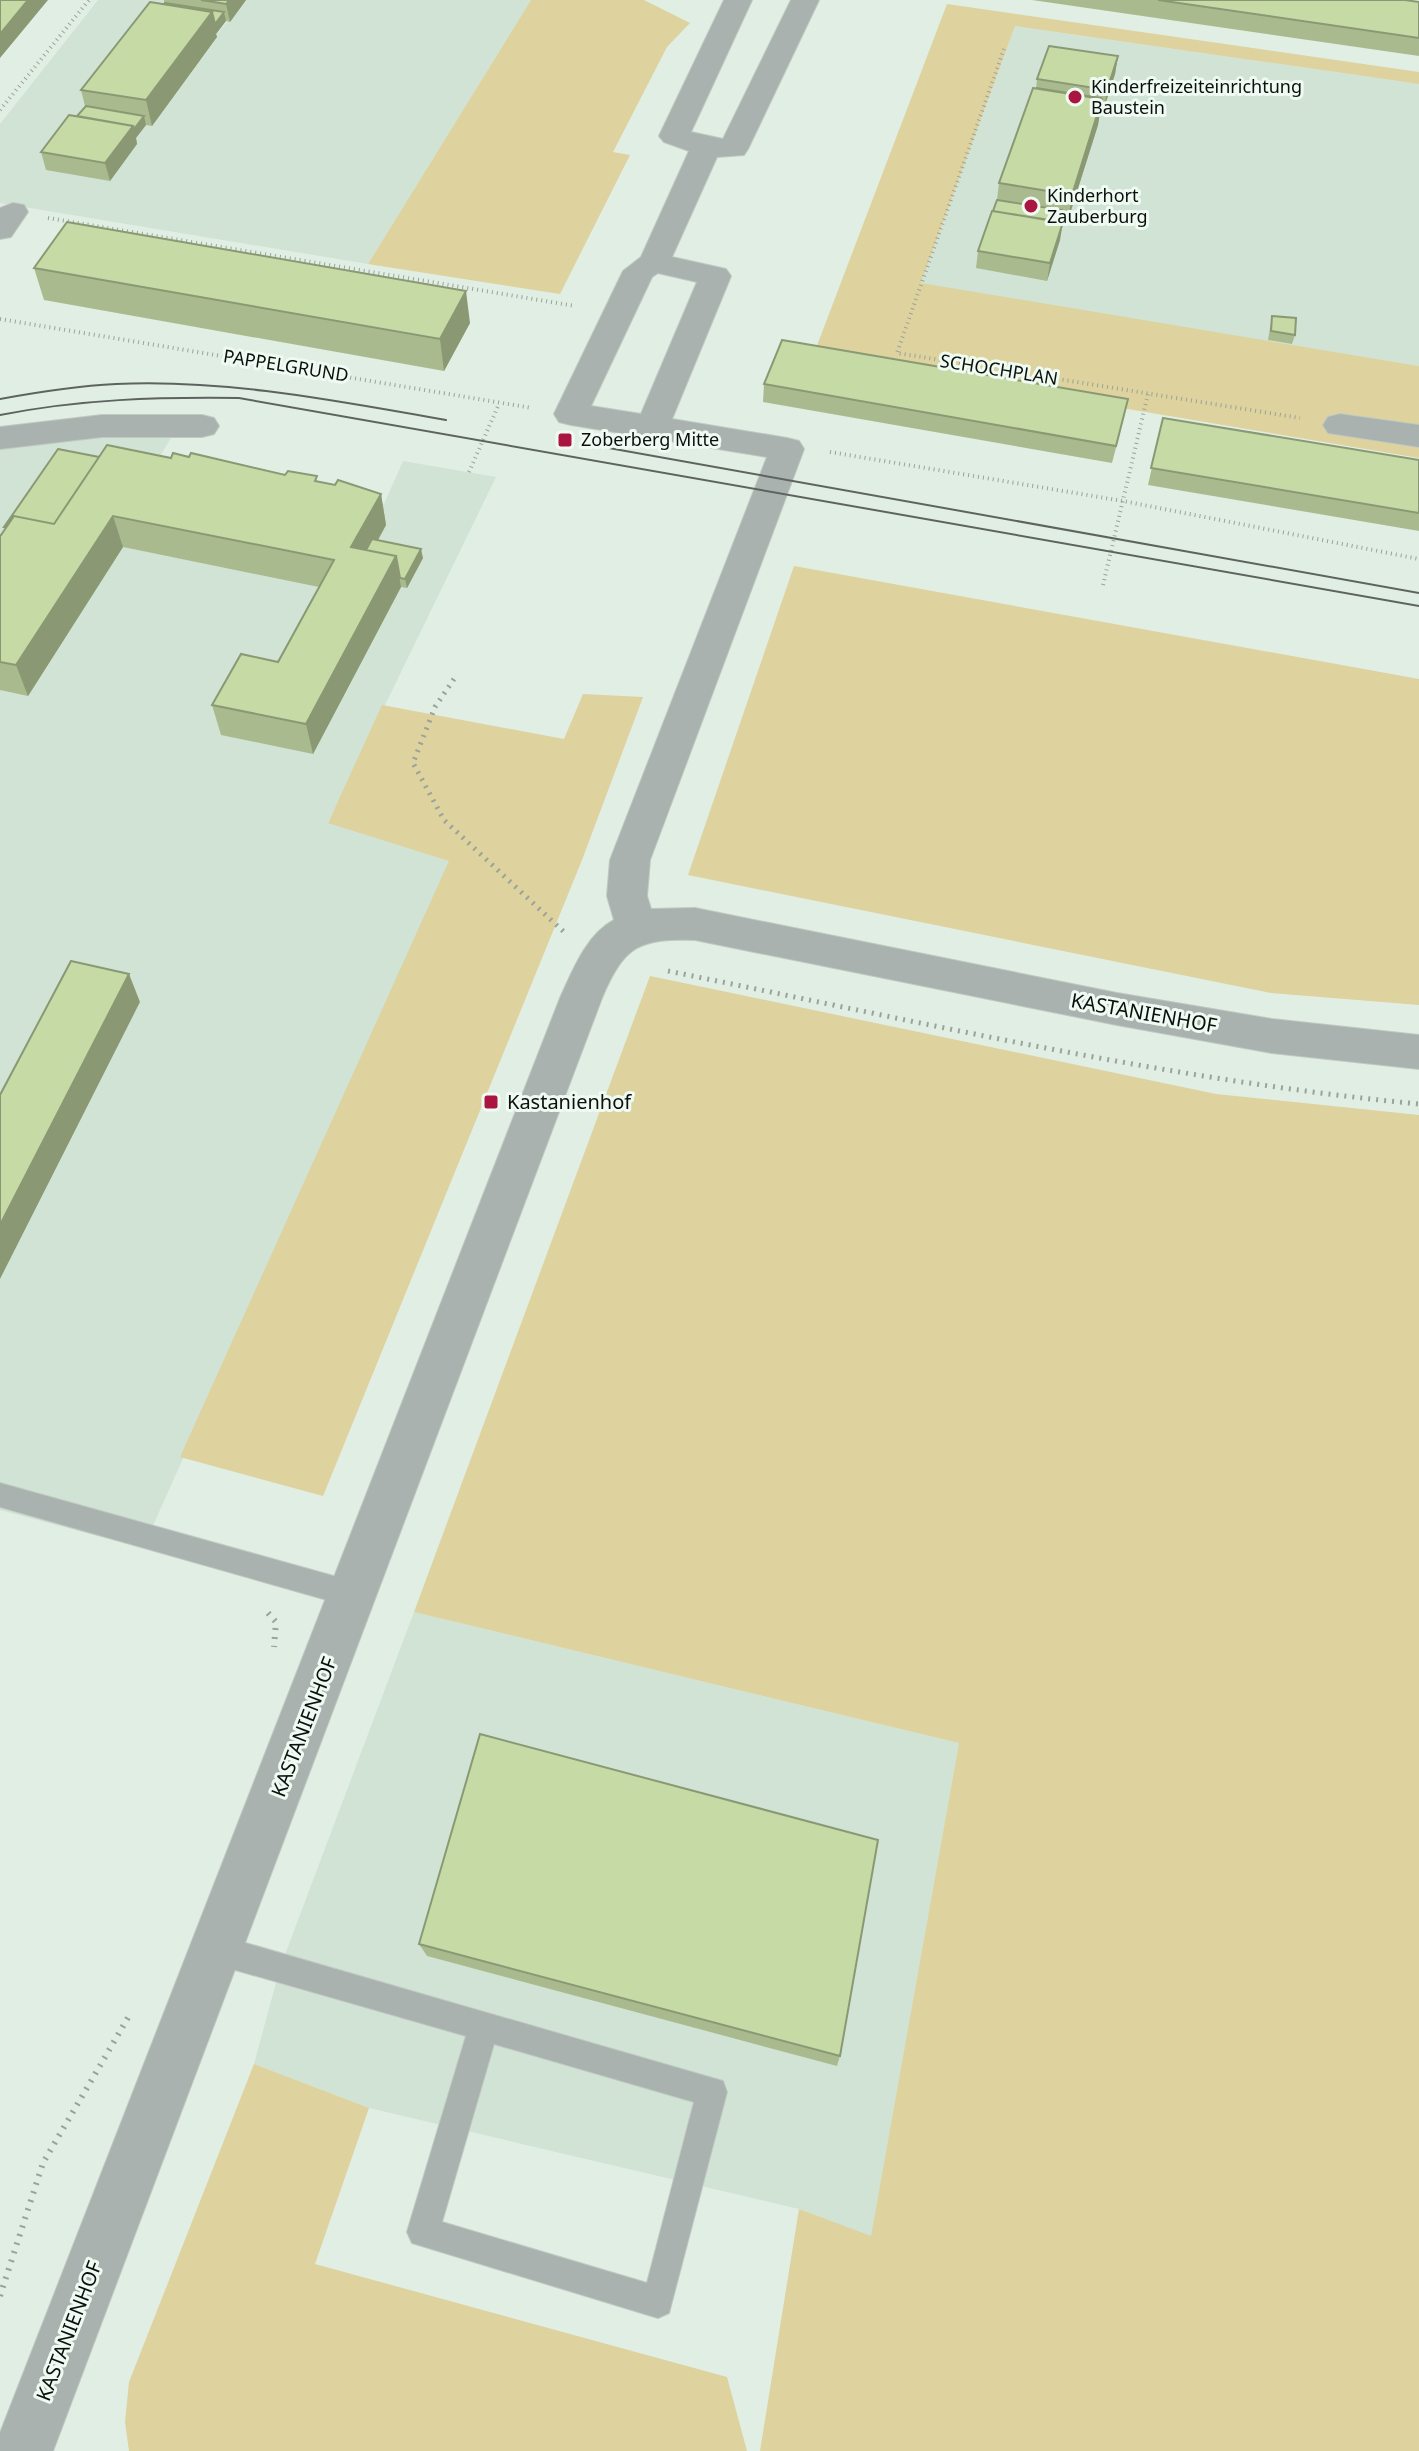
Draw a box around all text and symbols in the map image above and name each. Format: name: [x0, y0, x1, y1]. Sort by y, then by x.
place label: Kinderfreizeiteinrichtung Baustein: [1091, 74, 1302, 119]
marker: Kinderfreizeiteinrichtung Baustein: [1066, 88, 1084, 106]
place label: Kinderhort Zauberburg: [1047, 183, 1148, 228]
marker: Kinderhort Zauberburg: [1022, 197, 1040, 215]
street label: PAPPELGRUND: [222, 343, 351, 387]
street label: SCHOCHPLAN: [939, 348, 1060, 390]
place label: Zoberberg Mitte: [581, 427, 719, 451]
marker: Zoberberg Mitte: [556, 431, 574, 449]
street label: KASTANIENHOF: [1069, 986, 1219, 1039]
place label: Kastanienhof: [507, 1088, 632, 1115]
marker: Kastanienhof: [482, 1093, 500, 1111]
street label: KASTANIENHOF: [264, 1653, 343, 1801]
street label: KASTANIENHOF: [29, 2257, 108, 2405]

